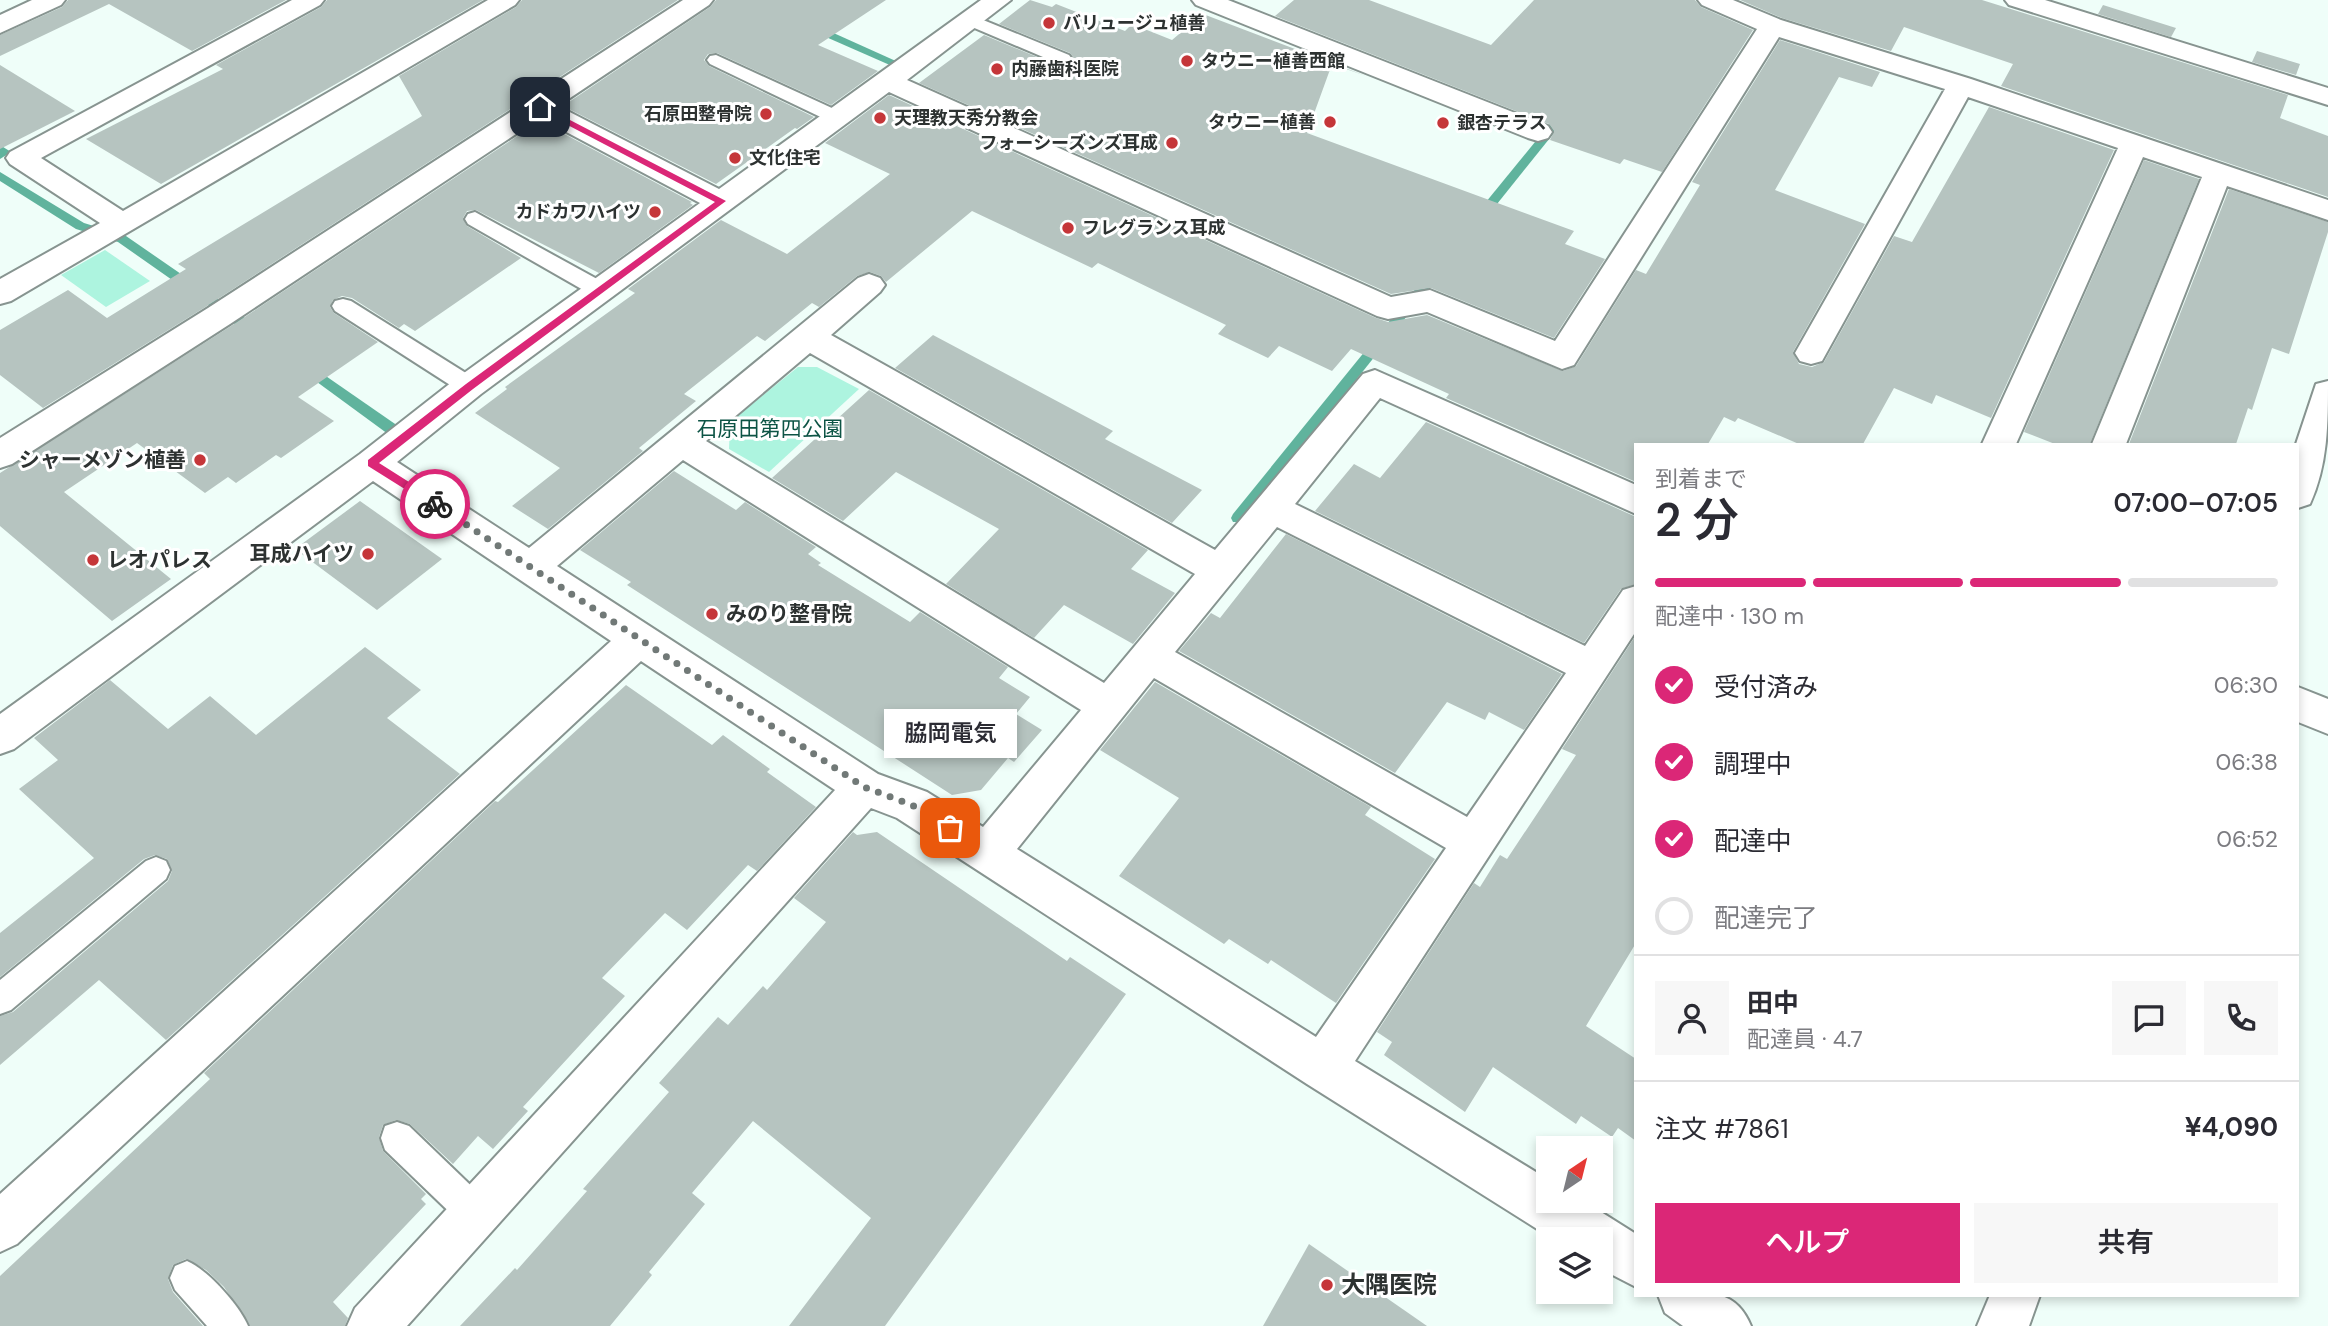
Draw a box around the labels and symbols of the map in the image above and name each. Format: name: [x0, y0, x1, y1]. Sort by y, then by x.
place label: バリュージュ植善: [1063, 11, 1205, 35]
marker: バリュージュ植善: [1041, 15, 1057, 31]
place label: タウニー植善西館: [1201, 49, 1345, 73]
marker: タウニー植善西館: [1179, 53, 1195, 69]
place label: 内藤歯科医院: [1011, 57, 1119, 81]
marker: 内藤歯科医院: [989, 61, 1005, 77]
pin: [510, 77, 570, 137]
place label: 石原田整骨院: [644, 102, 752, 126]
marker: 石原田整骨院: [758, 106, 774, 122]
place label: 天理教天秀分教会: [894, 106, 1038, 130]
marker: 天理教天秀分教会: [872, 110, 888, 126]
place label: タウニー植善: [1208, 110, 1316, 134]
place label: 銀杏テラス: [1457, 111, 1547, 135]
marker: タウニー植善: [1322, 114, 1338, 130]
marker: 銀杏テラス: [1435, 115, 1451, 131]
place label: フォーシーズンズ耳成: [980, 131, 1158, 155]
marker: フォーシーズンズ耳成: [1164, 135, 1180, 151]
place label: 文化住宅: [749, 146, 821, 170]
marker: 文化住宅: [727, 150, 743, 166]
place label: カドカワハイツ: [516, 200, 641, 224]
marker: カドカワハイツ: [647, 204, 663, 220]
place label: フレグランス耳成: [1082, 216, 1226, 240]
marker: フレグランス耳成: [1060, 220, 1076, 236]
park label: 石原田第四公園: [697, 415, 844, 443]
place label: シャーメゾン植善: [19, 446, 186, 474]
marker: シャーメゾン植善: [192, 452, 208, 468]
courier: [400, 469, 470, 539]
place label: 耳成ハイツ: [249, 540, 354, 568]
place label: レオパレス: [107, 546, 212, 574]
marker: 耳成ハイツ: [360, 546, 376, 562]
marker: レオパレス: [85, 552, 101, 568]
place label: みのり整骨院: [726, 600, 852, 628]
marker: みのり整骨院: [704, 606, 720, 622]
callout: 脇岡電気: [884, 709, 1016, 758]
pin: [920, 798, 980, 858]
north arrow: [1536, 1136, 1614, 1213]
place label: 大隅医院: [1341, 1269, 1437, 1300]
marker: 大隅医院: [1319, 1277, 1335, 1293]

